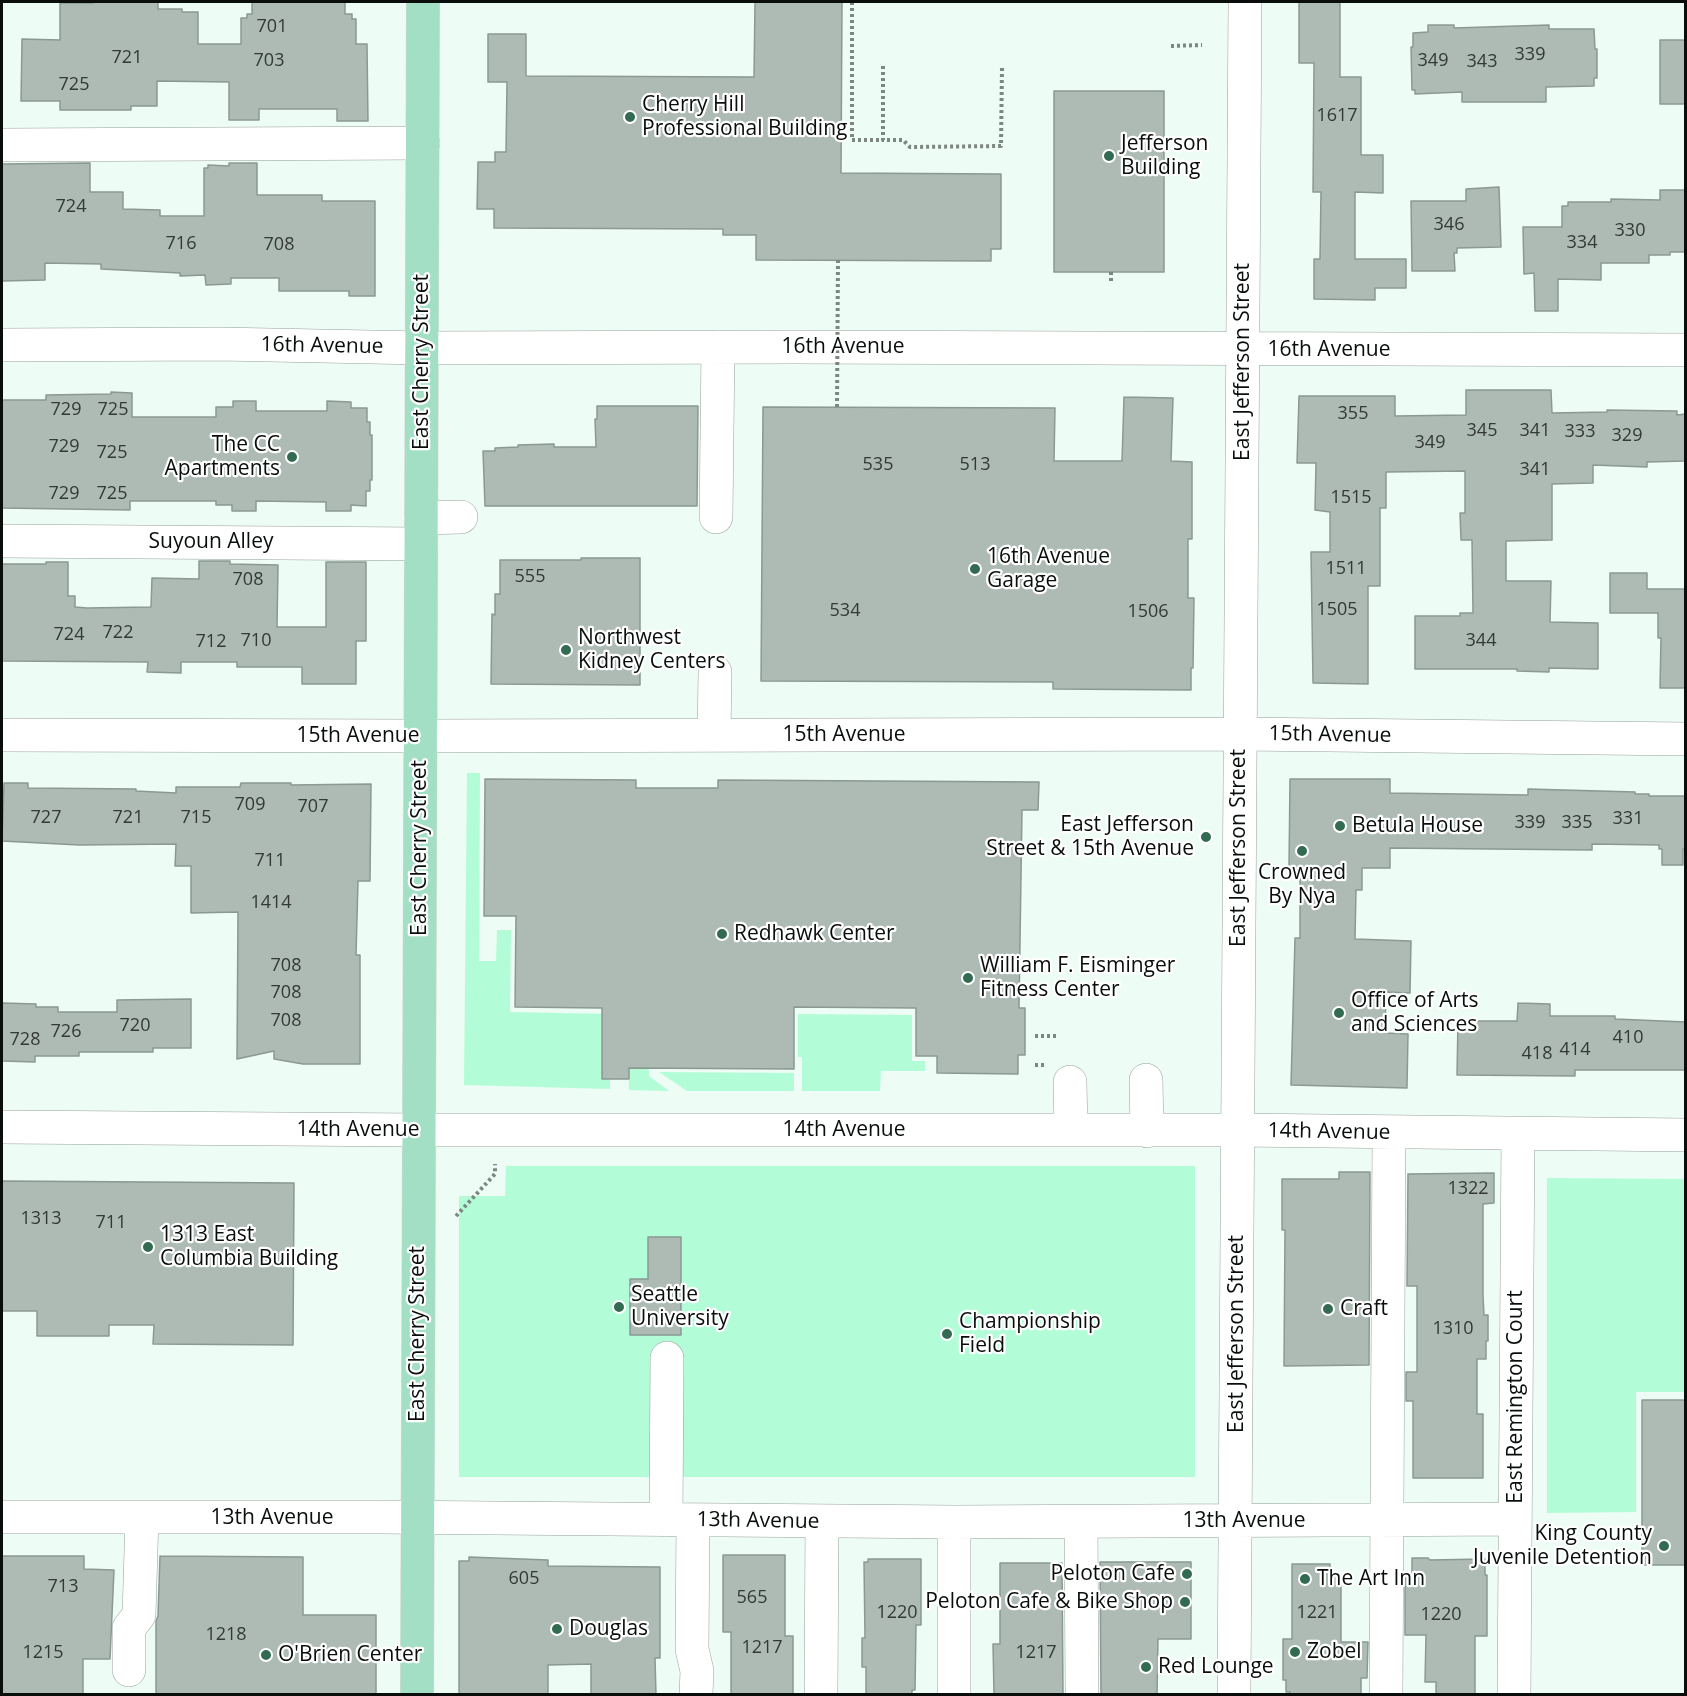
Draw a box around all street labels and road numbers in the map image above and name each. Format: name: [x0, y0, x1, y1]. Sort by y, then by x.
street label: East Jefferson Street: [1230, 263, 1256, 461]
street label: East Cherry Street: [409, 274, 435, 450]
street label: 16th Avenue: [260, 332, 384, 360]
street label: 16th Avenue: [782, 334, 904, 360]
street label: 16th Avenue: [1268, 337, 1390, 363]
street label: Suyoun Alley: [149, 529, 273, 555]
street label: 15th Avenue: [1268, 721, 1392, 749]
street label: 15th Avenue: [783, 722, 905, 748]
street label: 15th Avenue: [297, 723, 419, 749]
street label: East Jefferson Street: [1226, 749, 1252, 947]
street label: East Cherry Street: [407, 760, 433, 936]
street label: 14th Avenue: [297, 1117, 419, 1143]
street label: 14th Avenue: [783, 1117, 905, 1143]
street label: 14th Avenue: [1267, 1118, 1391, 1146]
street label: East Jefferson Street: [1224, 1235, 1250, 1433]
street label: East Cherry Street: [405, 1246, 431, 1422]
street label: East Remington Court: [1503, 1290, 1529, 1504]
street label: 13th Avenue: [211, 1505, 333, 1531]
street label: 13th Avenue: [696, 1507, 820, 1535]
street label: 13th Avenue: [1183, 1508, 1305, 1534]

